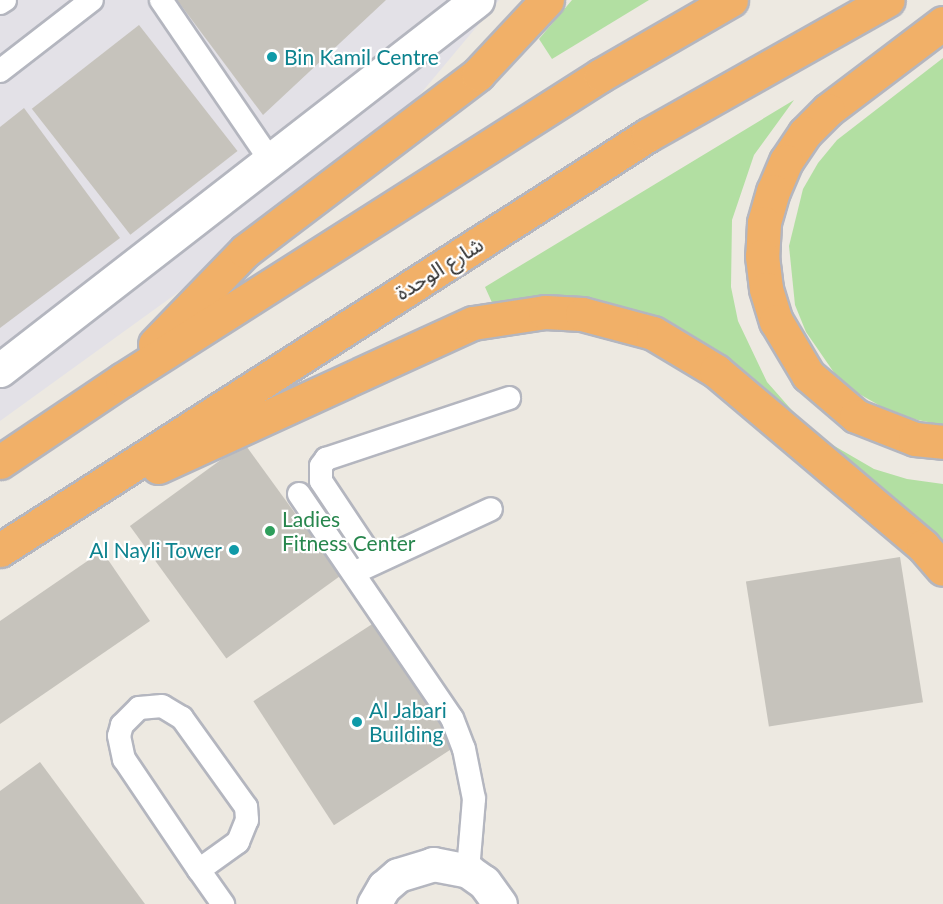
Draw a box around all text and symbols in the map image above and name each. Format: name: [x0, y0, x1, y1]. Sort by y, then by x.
place label: Bin Kamil Centre: [284, 44, 439, 70]
marker: Bin Kamil Centre: [265, 50, 279, 64]
street label: شارع الوحدة: [390, 231, 488, 305]
place label: Ladies Fitness Center: [282, 506, 415, 556]
marker: Ladies Fitness Center: [263, 524, 277, 538]
place label: Al Nayli Tower: [89, 537, 222, 563]
marker: Al Nayli Tower: [227, 543, 241, 557]
place label: Al Jabari Building: [369, 697, 447, 747]
marker: Al Jabari Building: [350, 715, 364, 729]

